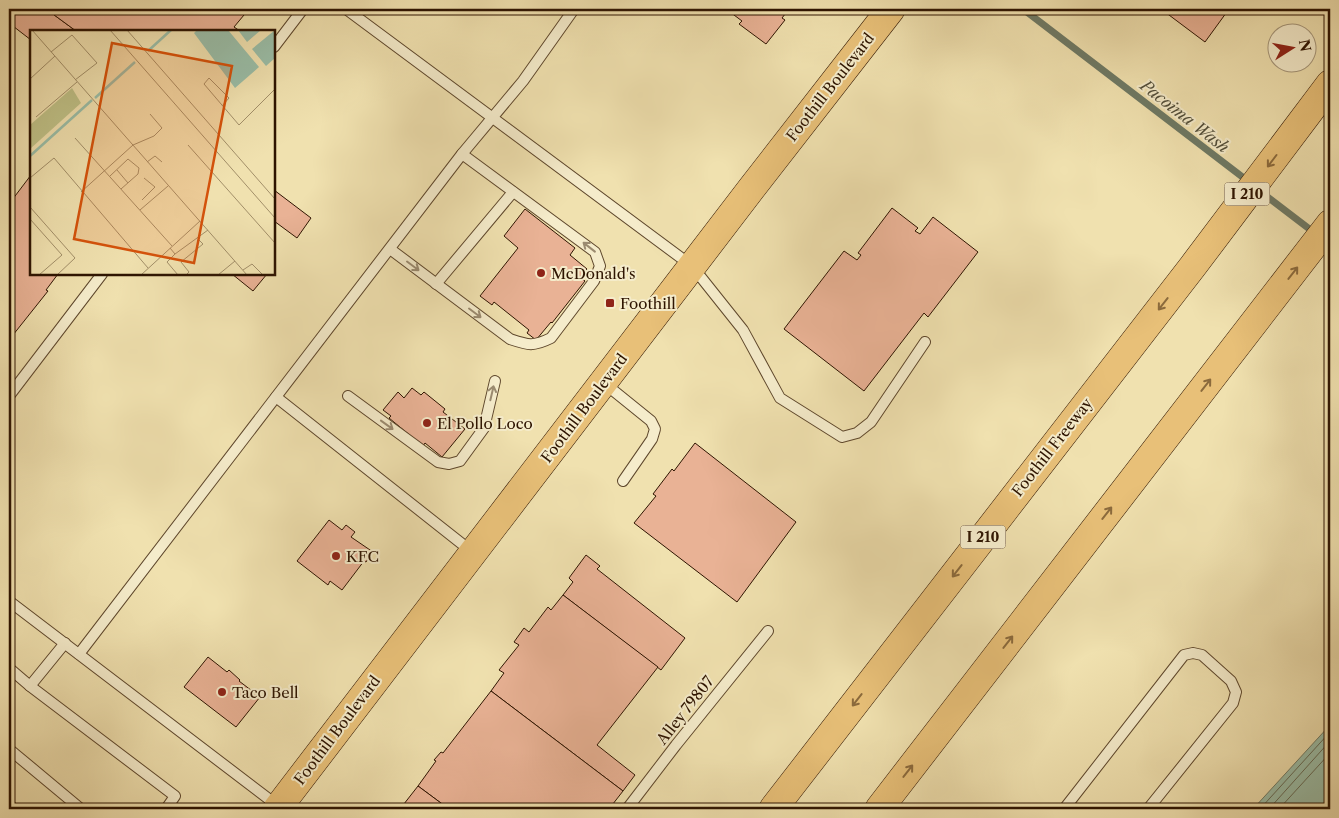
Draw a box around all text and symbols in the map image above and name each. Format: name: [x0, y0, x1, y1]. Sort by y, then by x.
north arrow: [1266, 22, 1316, 72]
street label: Foothill Boulevard: [782, 29, 878, 145]
inset map: [30, 30, 275, 275]
text: N: [1295, 38, 1315, 53]
water label: Pacoima Wash: [1135, 74, 1233, 157]
one-way arrow: [1267, 154, 1278, 167]
road number: I 210: [1224, 182, 1270, 205]
one-way arrow: [582, 242, 595, 253]
one-way arrow: [406, 261, 420, 271]
place label: McDonald's: [551, 264, 636, 283]
marker: McDonald's: [535, 267, 547, 279]
one-way arrow: [1287, 267, 1298, 280]
place label: Foothill: [620, 294, 676, 313]
marker: Foothill: [604, 297, 616, 309]
one-way arrow: [1158, 297, 1168, 311]
one-way arrow: [468, 308, 482, 318]
street label: Foothill Boulevard: [537, 350, 631, 466]
one-way arrow: [1201, 379, 1212, 392]
one-way arrow: [488, 385, 497, 401]
street label: Foothill Freeway: [1008, 393, 1097, 500]
place label: El Pollo Loco: [437, 414, 533, 433]
marker: El Pollo Loco: [421, 417, 433, 429]
one-way arrow: [380, 419, 393, 430]
one-way arrow: [1101, 507, 1112, 520]
road number: I 210: [960, 526, 1006, 548]
place label: KFC: [346, 547, 379, 566]
marker: KFC: [330, 550, 342, 562]
one-way arrow: [951, 564, 962, 577]
one-way arrow: [1002, 636, 1013, 649]
street label: Alley 79807: [652, 671, 718, 749]
street label: Foothill Boulevard: [290, 672, 384, 788]
place label: Taco Bell: [232, 683, 299, 702]
marker: Taco Bell: [216, 686, 228, 698]
one-way arrow: [852, 693, 863, 706]
one-way arrow: [903, 765, 914, 778]

